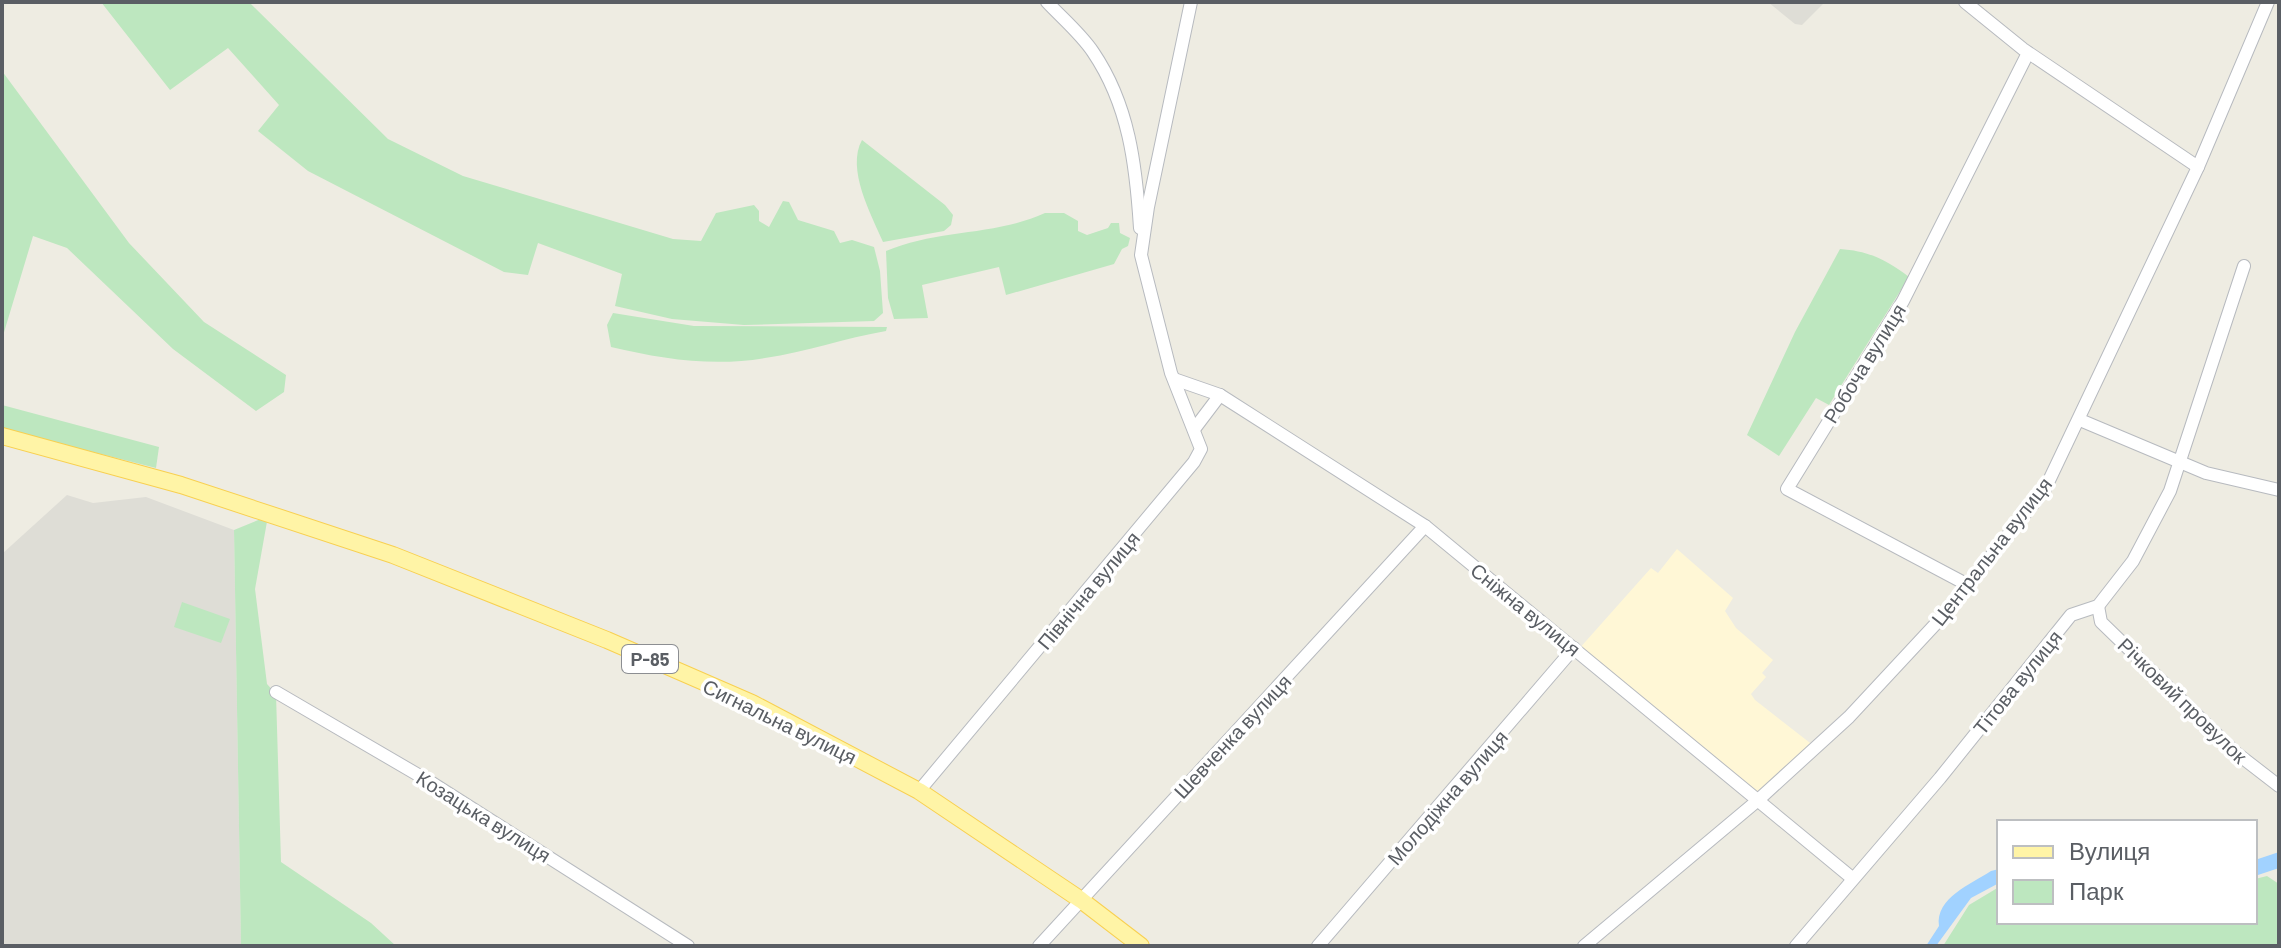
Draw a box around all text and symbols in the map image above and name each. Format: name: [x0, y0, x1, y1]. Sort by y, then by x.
street label: Робоча вулиця: [1818, 299, 1910, 427]
street label: Центральна вулиця: [1926, 472, 2056, 630]
street label: Північна вулиця: [1032, 526, 1144, 654]
street label: Сніжна вулиця: [1466, 557, 1586, 661]
street label: Тітова вулиця: [1968, 625, 2066, 739]
street label: Річковий провулок: [2114, 632, 2253, 768]
road number: Р-85: [622, 645, 678, 673]
street label: Шевченка вулиця: [1168, 669, 1296, 803]
street label: Сигнальна вулиця: [699, 673, 861, 769]
street label: Молодіжна вулиця: [1382, 725, 1512, 869]
street label: Козацька вулиця: [412, 765, 556, 867]
legend: [1997, 820, 2257, 924]
text: Вулиця: [2069, 836, 2150, 865]
text: Парк: [2069, 876, 2124, 905]

